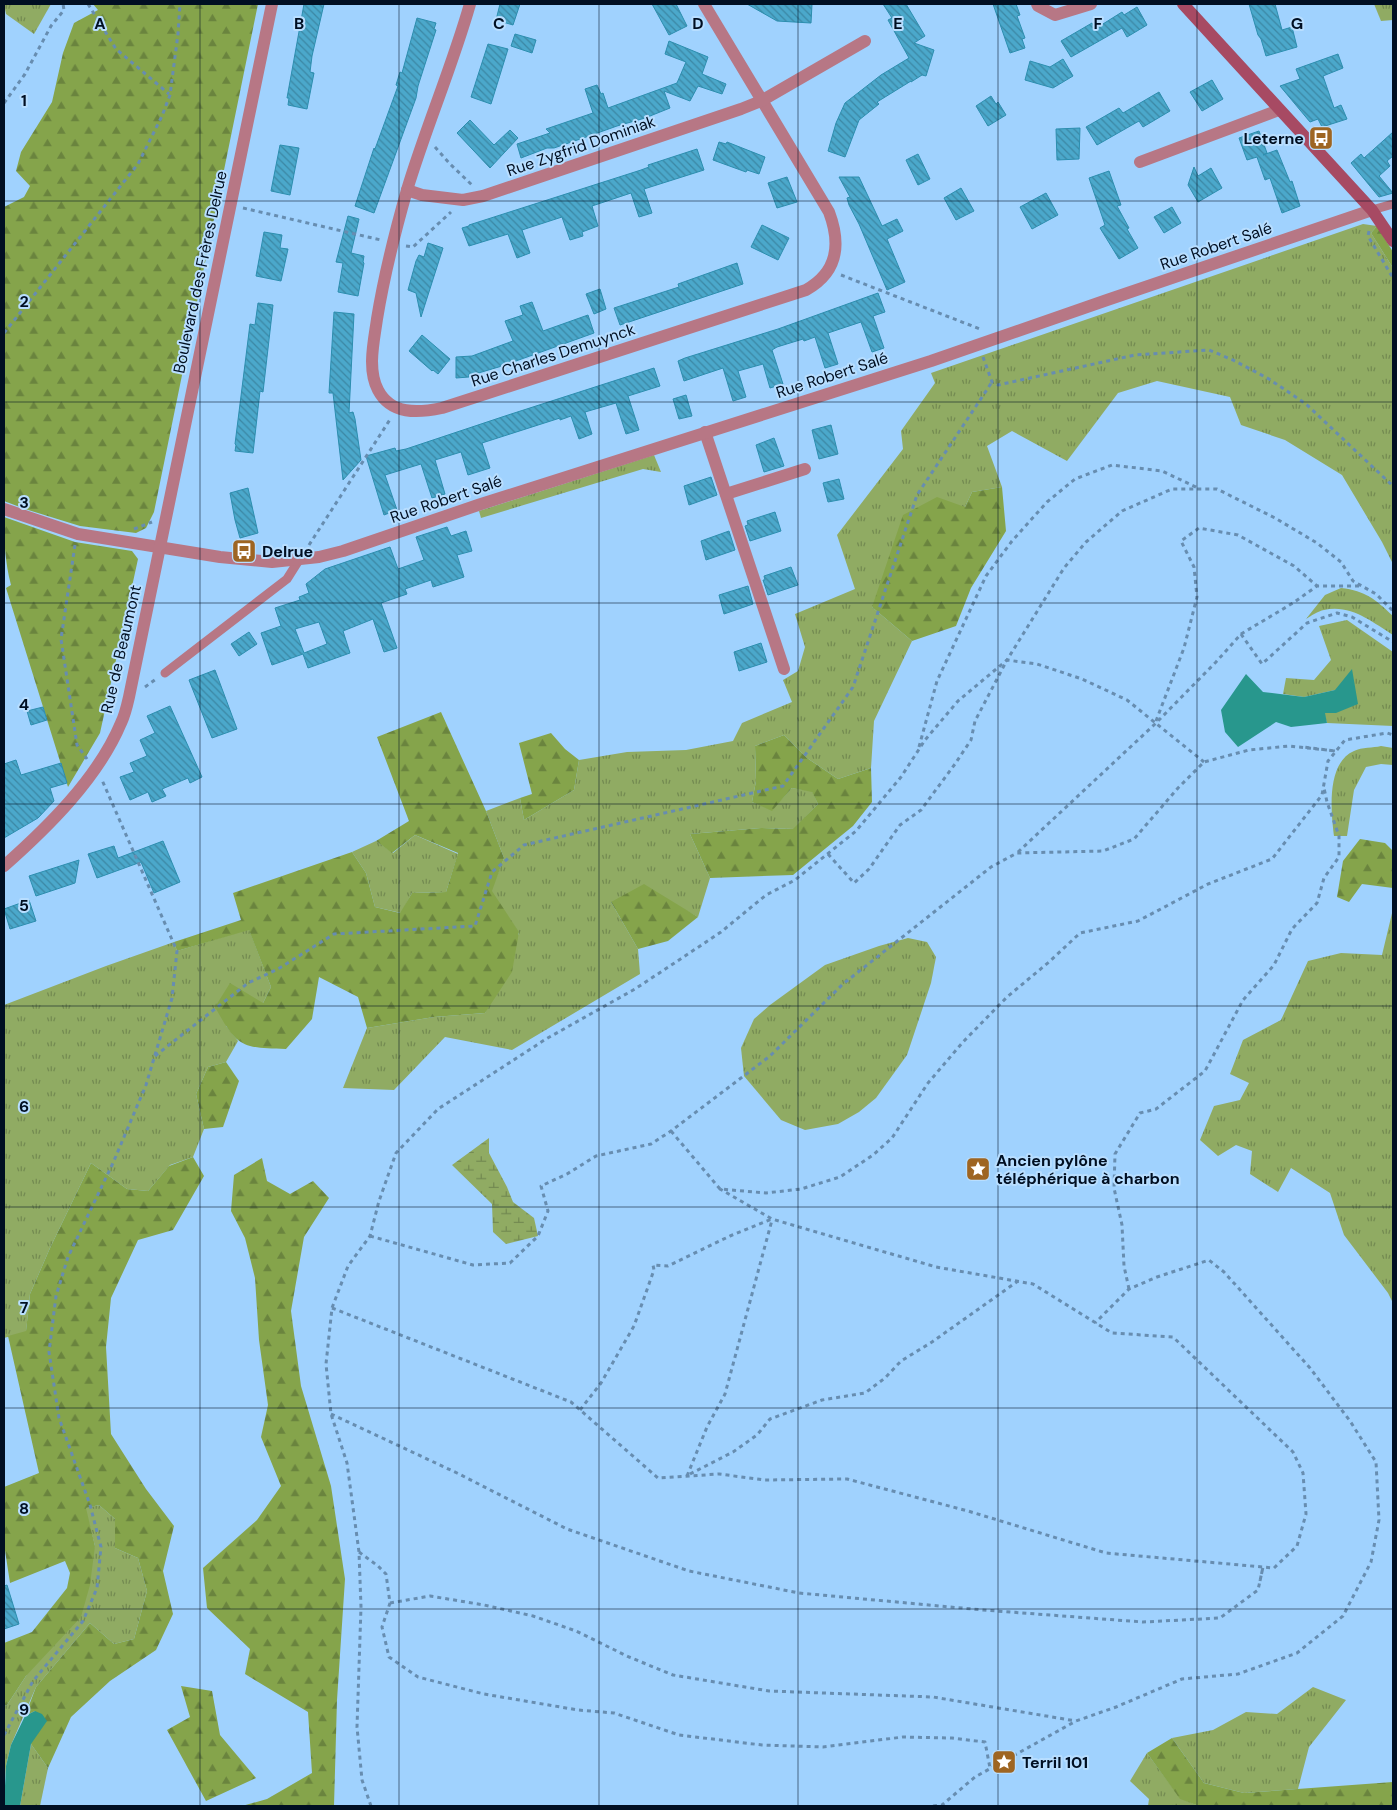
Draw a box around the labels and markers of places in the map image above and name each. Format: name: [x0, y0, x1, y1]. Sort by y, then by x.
bus stop icon: Leterne: [1308, 125, 1334, 151]
place label: Leterne: [1244, 128, 1304, 149]
bus stop icon: Delrue: [231, 538, 257, 564]
place label: Delrue: [262, 541, 313, 562]
place label: Ancien pylône téléphérique à charbon: [996, 1150, 1180, 1189]
place icon: Ancien pylône téléphérique à charbon: [965, 1156, 991, 1182]
place icon: Terril 101: [991, 1749, 1017, 1775]
place label: Terril 101: [1022, 1752, 1088, 1773]

